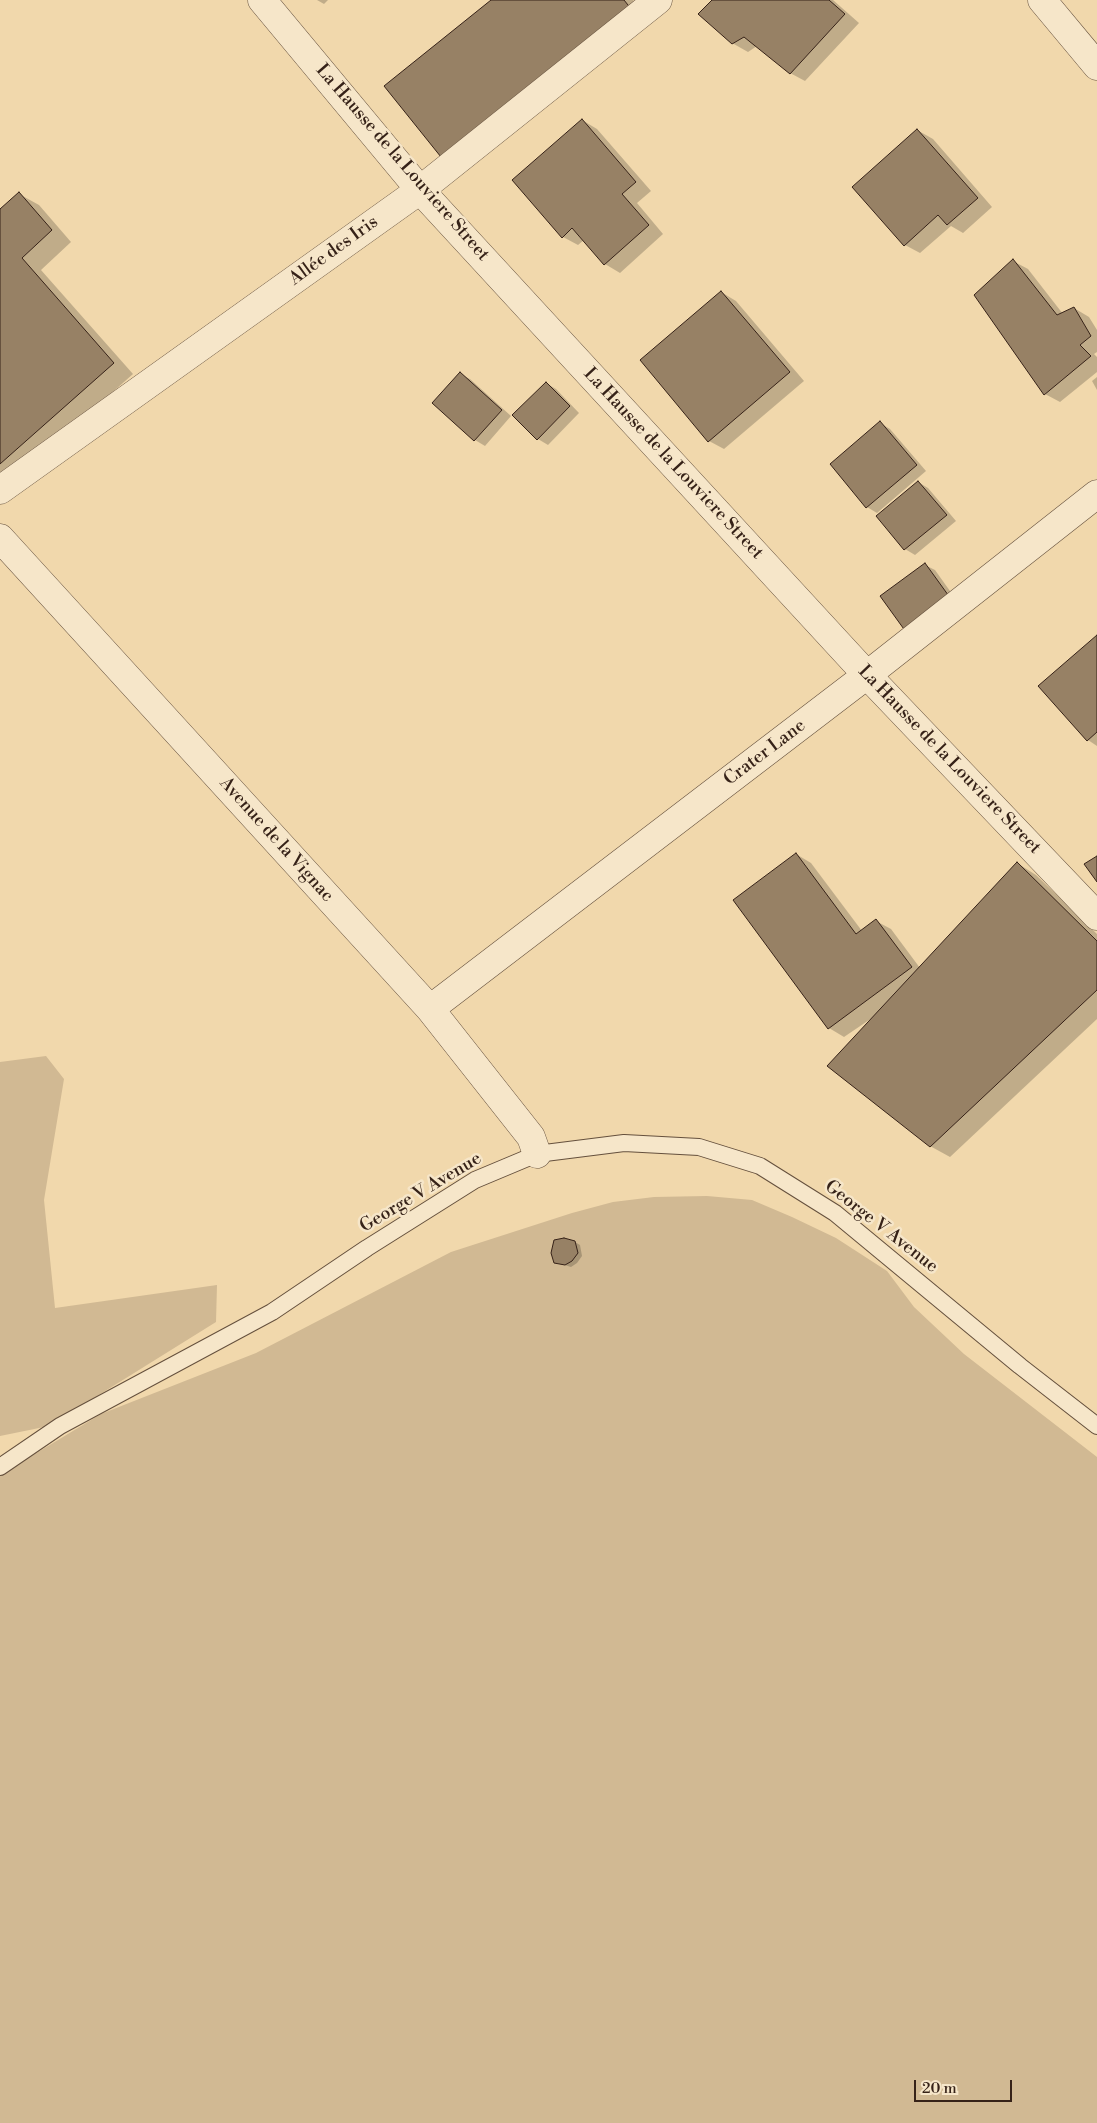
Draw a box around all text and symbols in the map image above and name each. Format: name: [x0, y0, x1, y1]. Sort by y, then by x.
street label: La Hausse de la Louviere Street: [311, 60, 493, 266]
street label: Allée des Iris: [285, 212, 383, 290]
street label: La Hausse de la Louviere Street: [579, 364, 767, 564]
street label: La Hausse de la Louviere Street: [853, 661, 1045, 859]
street label: Crater Lane: [720, 715, 810, 791]
street label: Avenue de la Vignac: [214, 773, 338, 907]
street label: George V Avenue: [356, 1148, 486, 1238]
street label: George V Avenue: [820, 1176, 942, 1278]
scale bar: [917, 2070, 1014, 2102]
text: 20 m: [922, 2079, 957, 2098]

